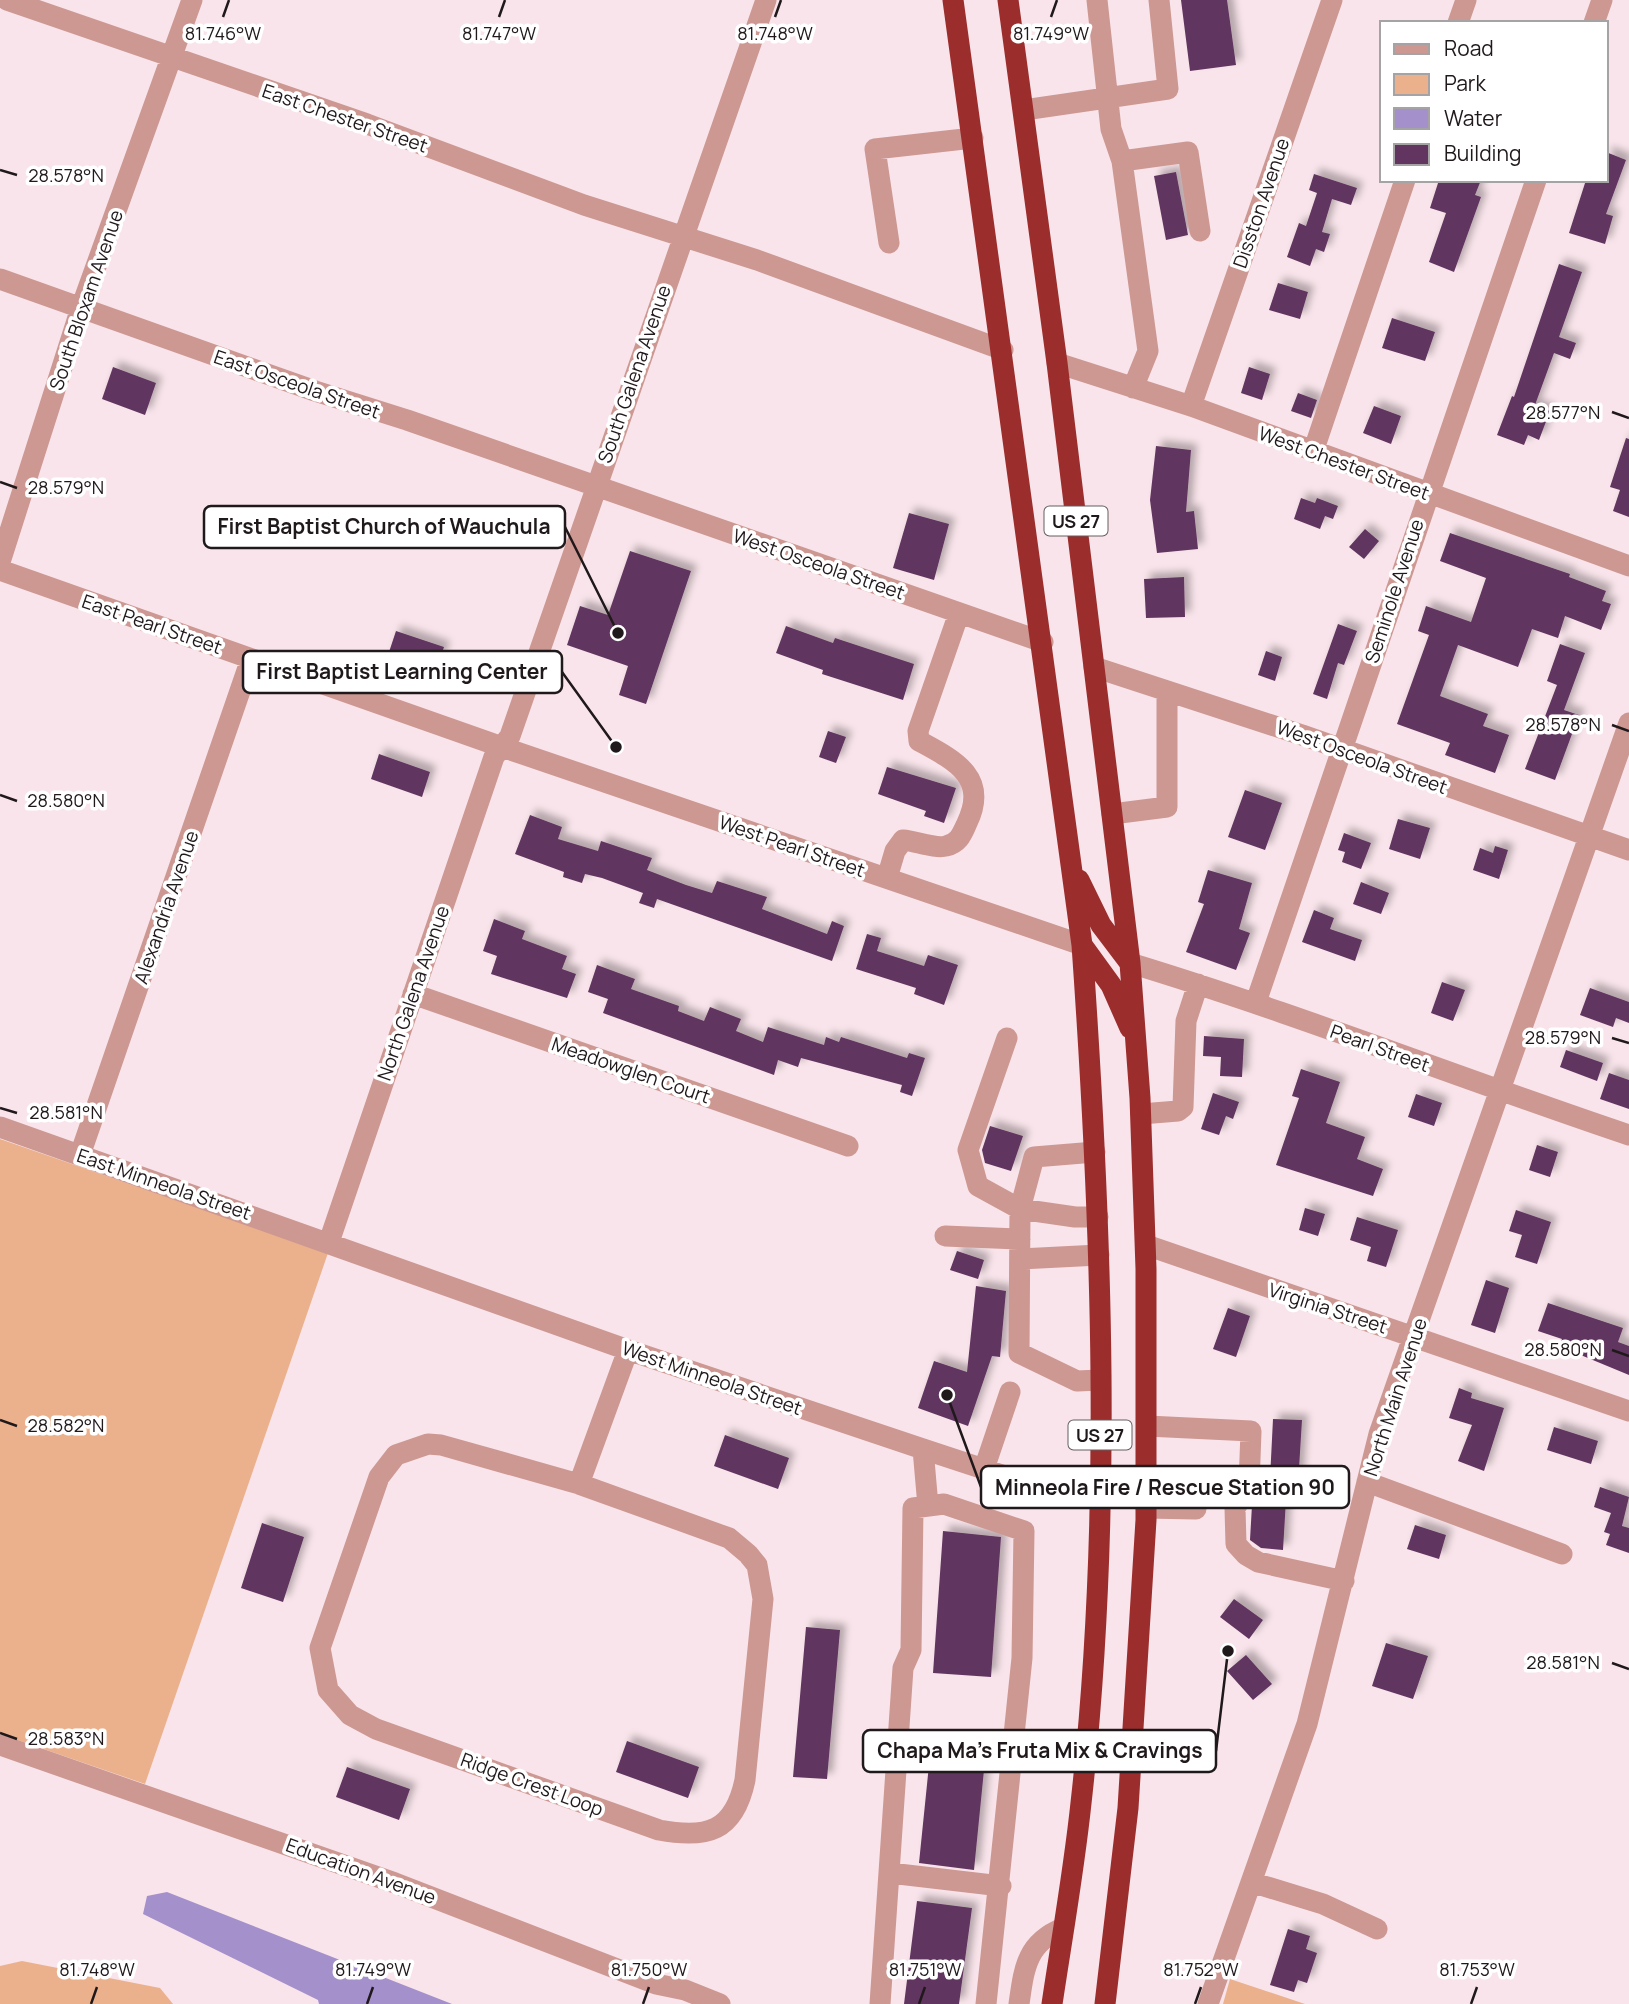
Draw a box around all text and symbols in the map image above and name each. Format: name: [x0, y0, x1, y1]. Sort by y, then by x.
text: 81.746°W: [185, 21, 261, 45]
text: 81.747°W: [462, 21, 536, 45]
text: 81.748°W: [737, 21, 813, 45]
text: 81.749°W: [1013, 21, 1089, 45]
legend: [1380, 21, 1608, 182]
text: Road: [1444, 34, 1494, 62]
text: Park: [1444, 69, 1486, 97]
street label: East Chester Street: [259, 77, 431, 159]
text: Water: [1444, 104, 1503, 132]
street label: Disston Avenue: [1227, 135, 1295, 271]
text: Building: [1444, 139, 1521, 167]
text: 28.578°N: [28, 163, 104, 187]
street label: South Bloxam Avenue: [43, 206, 129, 394]
street label: South Galena Avenue: [591, 281, 677, 467]
street label: East Osceola Street: [211, 343, 383, 425]
text: 28.577°N: [1526, 400, 1600, 424]
street label: West Chester Street: [1255, 420, 1433, 506]
text: 28.579°N: [28, 475, 104, 499]
callout: First Baptist Church of Wauchula: [204, 506, 565, 548]
road number: US 27: [1044, 506, 1108, 536]
text: First Baptist Church of Wauchula: [217, 512, 551, 540]
street label: Seminole Avenue: [1358, 516, 1430, 666]
street label: West Osceola Street: [730, 522, 908, 606]
street label: East Pearl Street: [78, 588, 226, 660]
callout: First Baptist Learning Center: [243, 651, 562, 693]
text: First Baptist Learning Center: [256, 657, 548, 685]
text: 28.578°N: [1525, 712, 1601, 736]
street label: West Osceola Street: [1273, 714, 1451, 800]
text: 28.580°N: [27, 788, 105, 812]
street label: West Pearl Street: [715, 809, 869, 883]
street label: Alexandria Avenue: [128, 827, 204, 987]
street label: North Galena Avenue: [371, 902, 455, 1084]
street label: Pearl Street: [1327, 1018, 1433, 1078]
text: 28.579°N: [1525, 1025, 1601, 1049]
street label: Meadowglen Court: [548, 1031, 714, 1109]
text: 28.581°N: [29, 1100, 103, 1124]
street label: East Minneola Street: [73, 1142, 255, 1226]
street label: Virginia Street: [1265, 1277, 1391, 1339]
street label: North Main Avenue: [1357, 1315, 1433, 1479]
street label: West Minneola Street: [618, 1335, 806, 1421]
text: 28.580°N: [1524, 1337, 1602, 1361]
text: 28.582°N: [28, 1413, 104, 1437]
road number: US 27: [1068, 1420, 1132, 1450]
callout: Minneola Fire / Rescue Station 90: [981, 1466, 1349, 1508]
text: Minneola Fire / Rescue Station 90: [995, 1473, 1335, 1501]
text: 28.581°N: [1526, 1650, 1600, 1674]
text: 28.583°N: [28, 1726, 104, 1750]
callout: Chapa Ma's Fruta Mix & Cravings: [863, 1730, 1216, 1772]
text: Chapa Ma's Fruta Mix & Cravings: [877, 1736, 1203, 1764]
street label: Ridge Crest Loop: [457, 1746, 607, 1822]
street label: Education Avenue: [282, 1832, 440, 1910]
text: 81.748°W: [59, 1957, 135, 1981]
text: 81.749°W: [335, 1957, 411, 1981]
text: 81.750°W: [611, 1957, 687, 1981]
text: 81.751°W: [889, 1957, 962, 1981]
text: 81.752°W: [1163, 1957, 1239, 1981]
text: 81.753°W: [1439, 1957, 1515, 1981]

